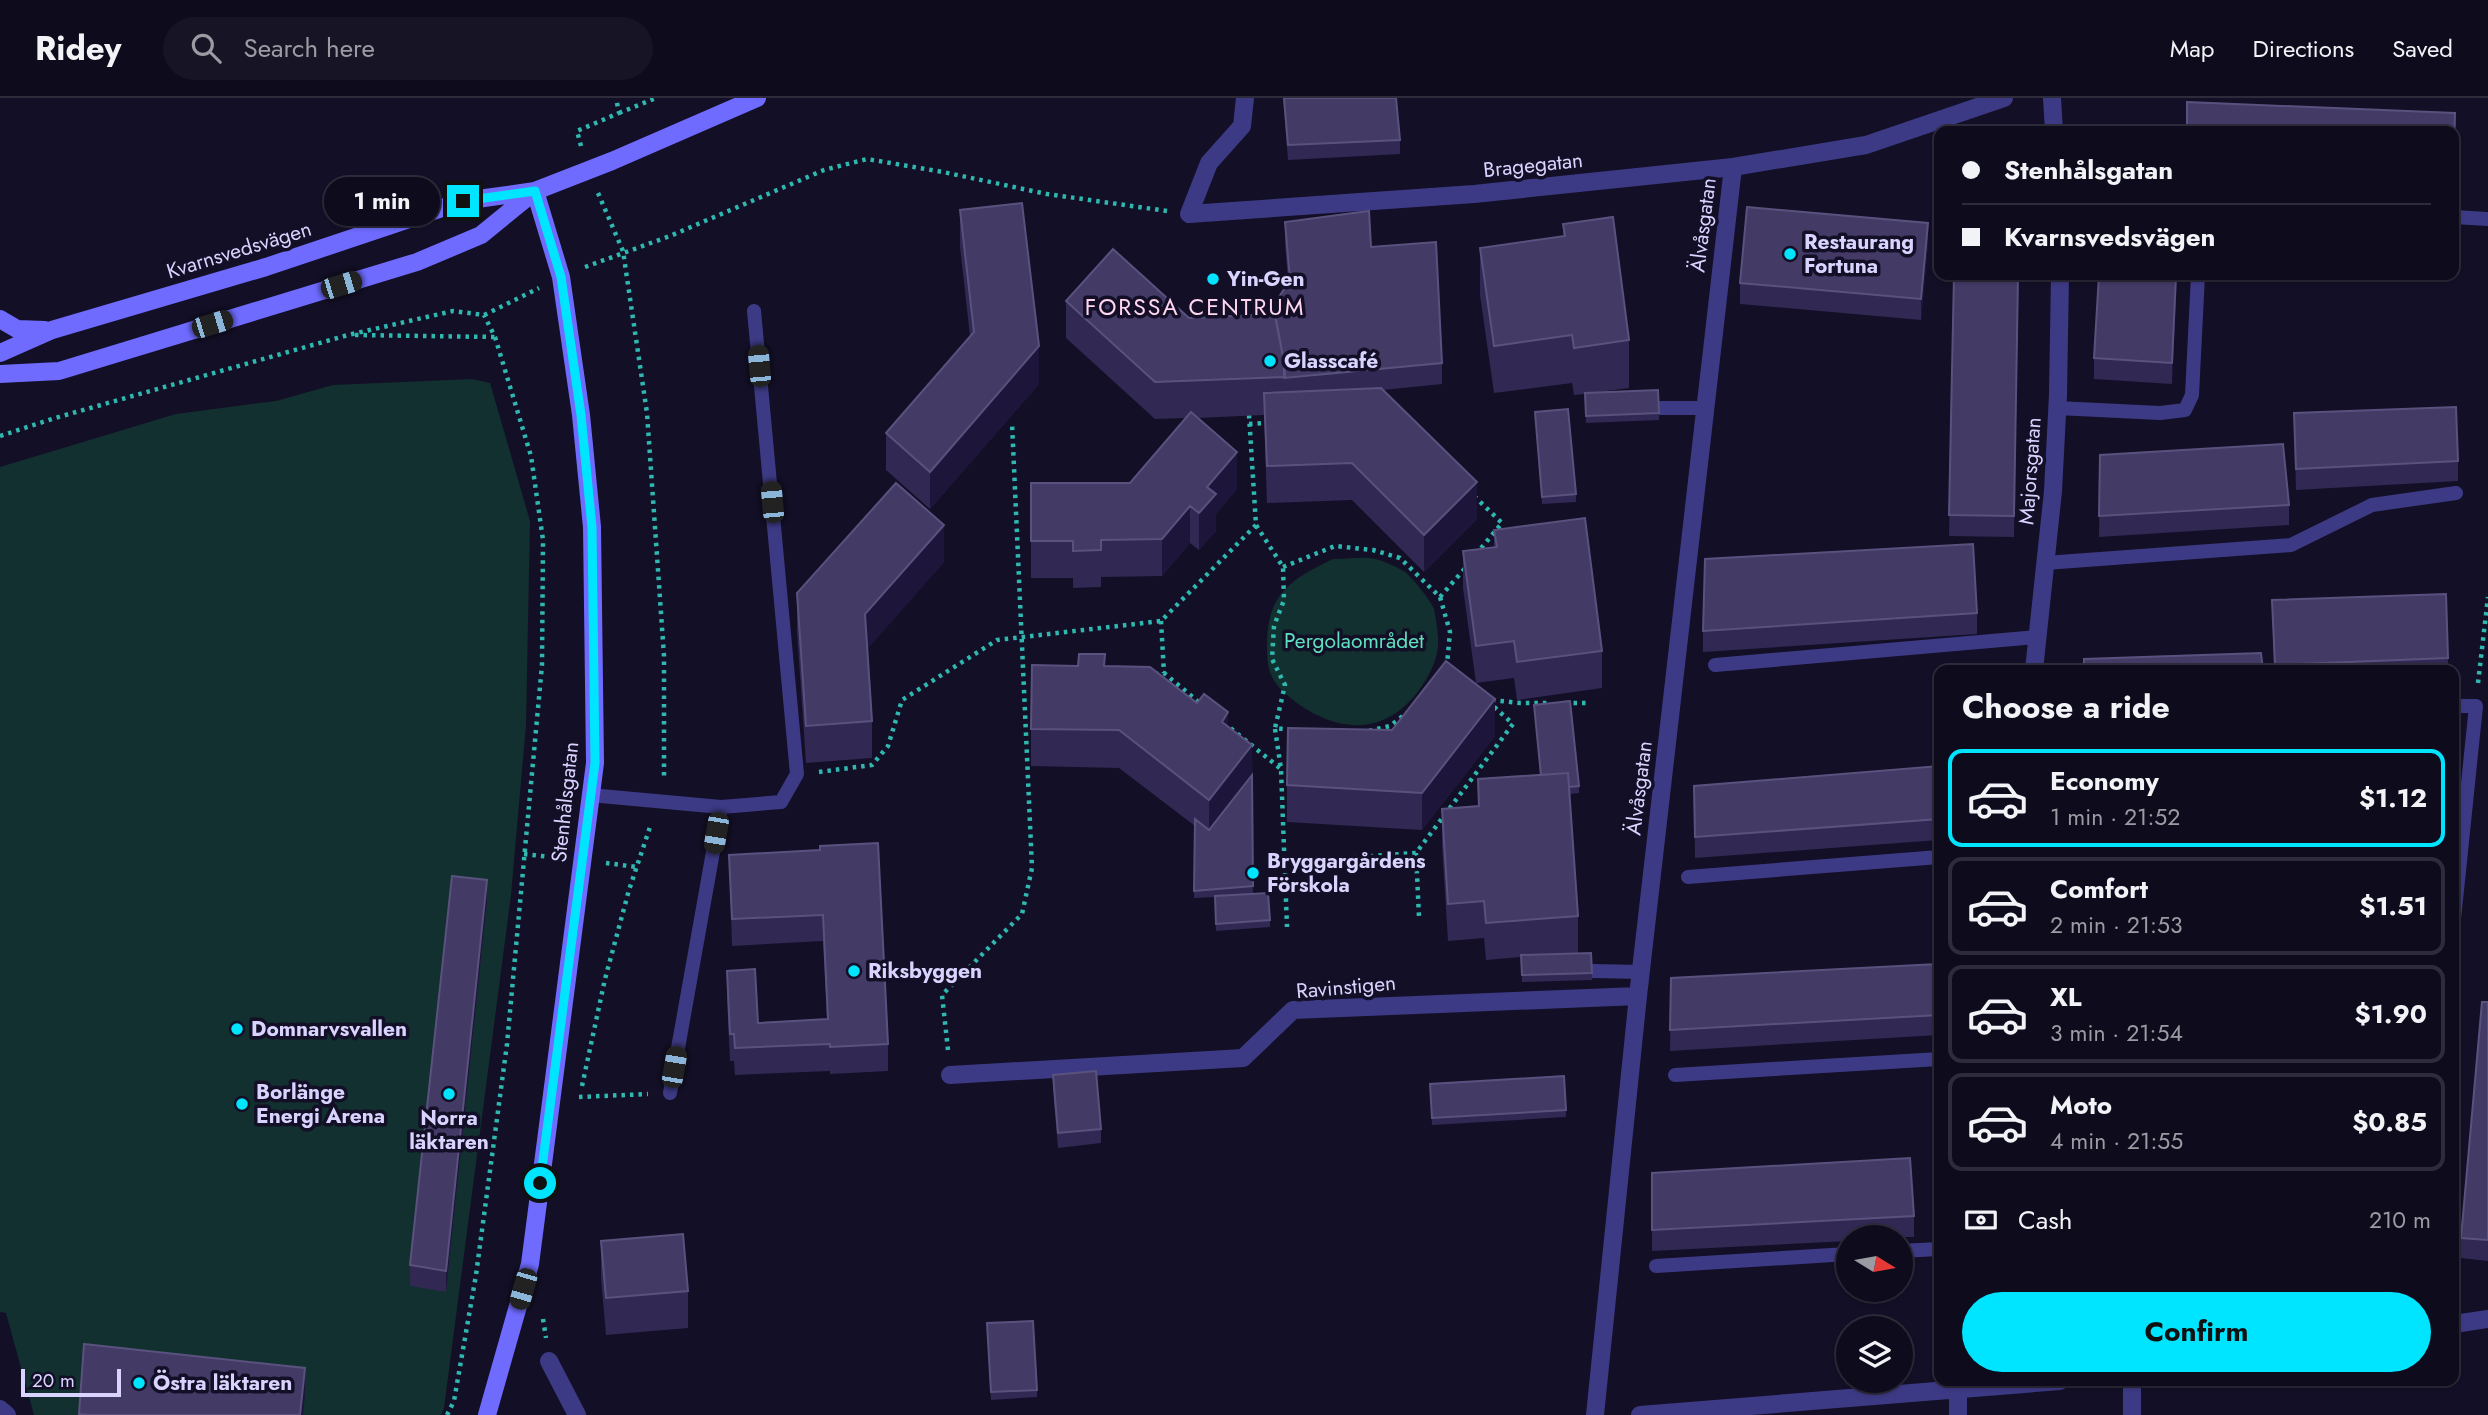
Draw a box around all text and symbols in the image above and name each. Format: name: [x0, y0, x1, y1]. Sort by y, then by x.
search box: [163, 17, 653, 80]
text: Ridey: [35, 25, 121, 72]
icon: search: [187, 29, 225, 67]
text: Search here: [243, 29, 375, 67]
text: Map: [2170, 31, 2215, 66]
text: Directions: [2253, 31, 2354, 66]
text: Saved: [2392, 31, 2453, 66]
street label: Bragegatan: [1482, 145, 1584, 185]
text: Stenhålsgatan: [2004, 151, 2173, 189]
callout: 1 min: [323, 176, 438, 226]
street label: Älvåsgatan: [1682, 176, 1724, 274]
text: 1 min: [353, 184, 411, 218]
route end: [447, 185, 479, 217]
street label: Kvarnsvedsvägen: [163, 214, 315, 286]
text: Kvarnsvedsvägen: [2004, 218, 2215, 256]
place label: Restaurang Fortuna: [1804, 227, 1914, 281]
marker: Restaurang Fortuna: [1782, 246, 1798, 262]
place label: Yin-Gen: [1226, 264, 1305, 294]
car: [318, 269, 365, 301]
marker: Yin-Gen: [1205, 271, 1221, 287]
district label: FORSSA CENTRUM: [1085, 290, 1305, 324]
car: [189, 308, 236, 340]
car: [747, 344, 772, 388]
place label: Glasscafé: [1284, 346, 1378, 376]
marker: Glasscafé: [1262, 353, 1278, 369]
street label: Majorsgatan: [2011, 416, 2049, 526]
car: [760, 480, 785, 524]
park label: Pergolaområdet: [1284, 626, 1424, 656]
text: Choose a ride: [1962, 684, 2170, 730]
street label: Älvåsgatan: [1618, 739, 1660, 837]
street label: Stenhålsgatan: [544, 740, 586, 864]
text: Economy: [2050, 762, 2159, 800]
icon: car: [1966, 767, 2029, 830]
text: $1.12: [2359, 779, 2427, 817]
text: 1 min · 21:52: [2050, 800, 2180, 834]
car: [703, 810, 730, 856]
place label: Bryggargårdens Förskola: [1267, 846, 1426, 900]
marker: Bryggargårdens Förskola: [1245, 865, 1261, 881]
text: Comfort: [2050, 870, 2148, 908]
icon: car: [1966, 875, 2029, 938]
text: $1.51: [2359, 887, 2427, 925]
text: 2 min · 21:53: [2050, 908, 2183, 942]
place label: Riksbyggen: [868, 956, 982, 986]
marker: Riksbyggen: [846, 963, 862, 979]
street label: Ravinstigen: [1295, 968, 1397, 1006]
text: XL: [2050, 978, 2082, 1016]
icon: car: [1966, 983, 2029, 1046]
text: $1.90: [2355, 995, 2427, 1033]
place label: Domnarvsvallen: [251, 1014, 407, 1044]
text: 3 min · 21:54: [2050, 1016, 2183, 1050]
marker: Domnarvsvallen: [229, 1021, 245, 1037]
car: [661, 1044, 688, 1090]
place label: Borlänge Energi Arena: [256, 1077, 385, 1131]
marker: Norra läktaren: [441, 1086, 457, 1102]
text: Moto: [2050, 1086, 2112, 1124]
icon: car: [1966, 1091, 2029, 1154]
marker: Borlänge Energi Arena: [234, 1096, 250, 1112]
place label: Norra läktaren: [409, 1103, 489, 1157]
text: $0.85: [2352, 1103, 2427, 1141]
text: 4 min · 21:55: [2050, 1124, 2183, 1158]
route start: [524, 1167, 556, 1199]
icon: cash: [1962, 1201, 2000, 1239]
text: Cash: [2018, 1201, 2072, 1239]
text: 210 m: [2369, 1203, 2431, 1237]
north arrow: [1836, 1225, 1913, 1302]
map controls: [1836, 1225, 1913, 1393]
car: [508, 1266, 539, 1312]
button: Confirm: [1962, 1292, 2431, 1372]
button: layers: [1836, 1316, 1913, 1393]
scale bar: [21, 1366, 121, 1398]
text: 20 m: [32, 1367, 75, 1394]
place label: Östra läktaren: [153, 1368, 292, 1398]
marker: Östra läktaren: [131, 1375, 147, 1391]

